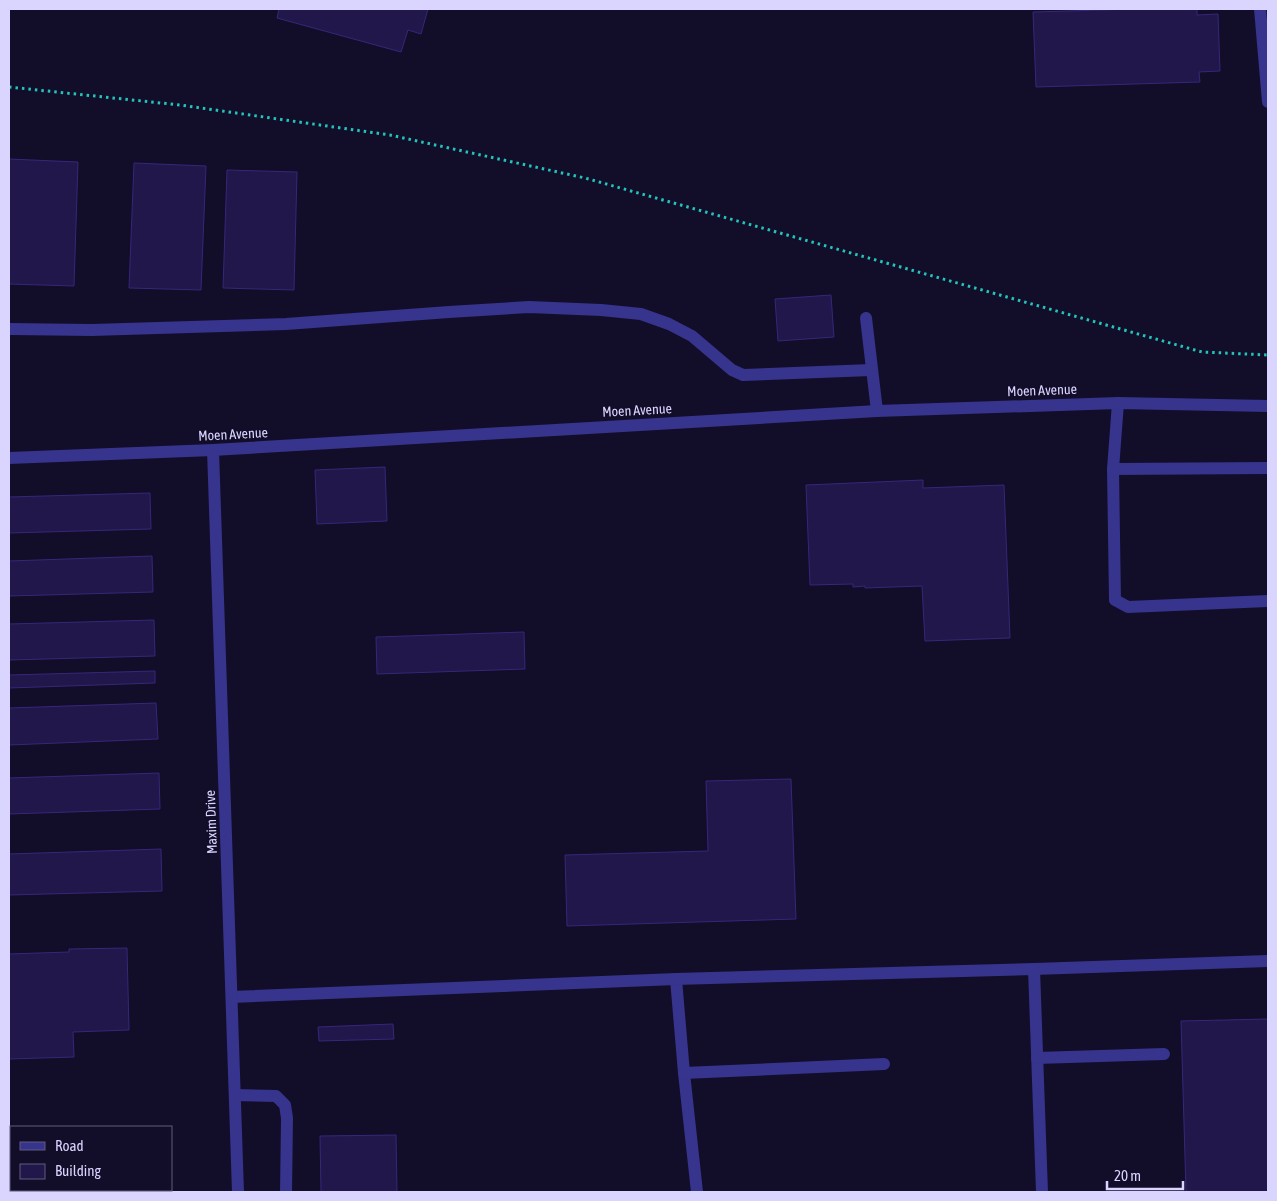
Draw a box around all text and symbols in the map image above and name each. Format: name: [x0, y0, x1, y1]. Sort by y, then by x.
street label: Moen Avenue: [1007, 381, 1077, 399]
street label: Moen Avenue: [602, 400, 672, 420]
street label: Moen Avenue: [198, 424, 268, 444]
street label: Maxim Drive: [202, 790, 220, 854]
legend: [10, 1126, 172, 1191]
text: Road: [55, 1137, 84, 1154]
scale bar: [1107, 1158, 1183, 1190]
text: Building: [55, 1162, 101, 1179]
text: 20 m: [1114, 1167, 1141, 1184]

